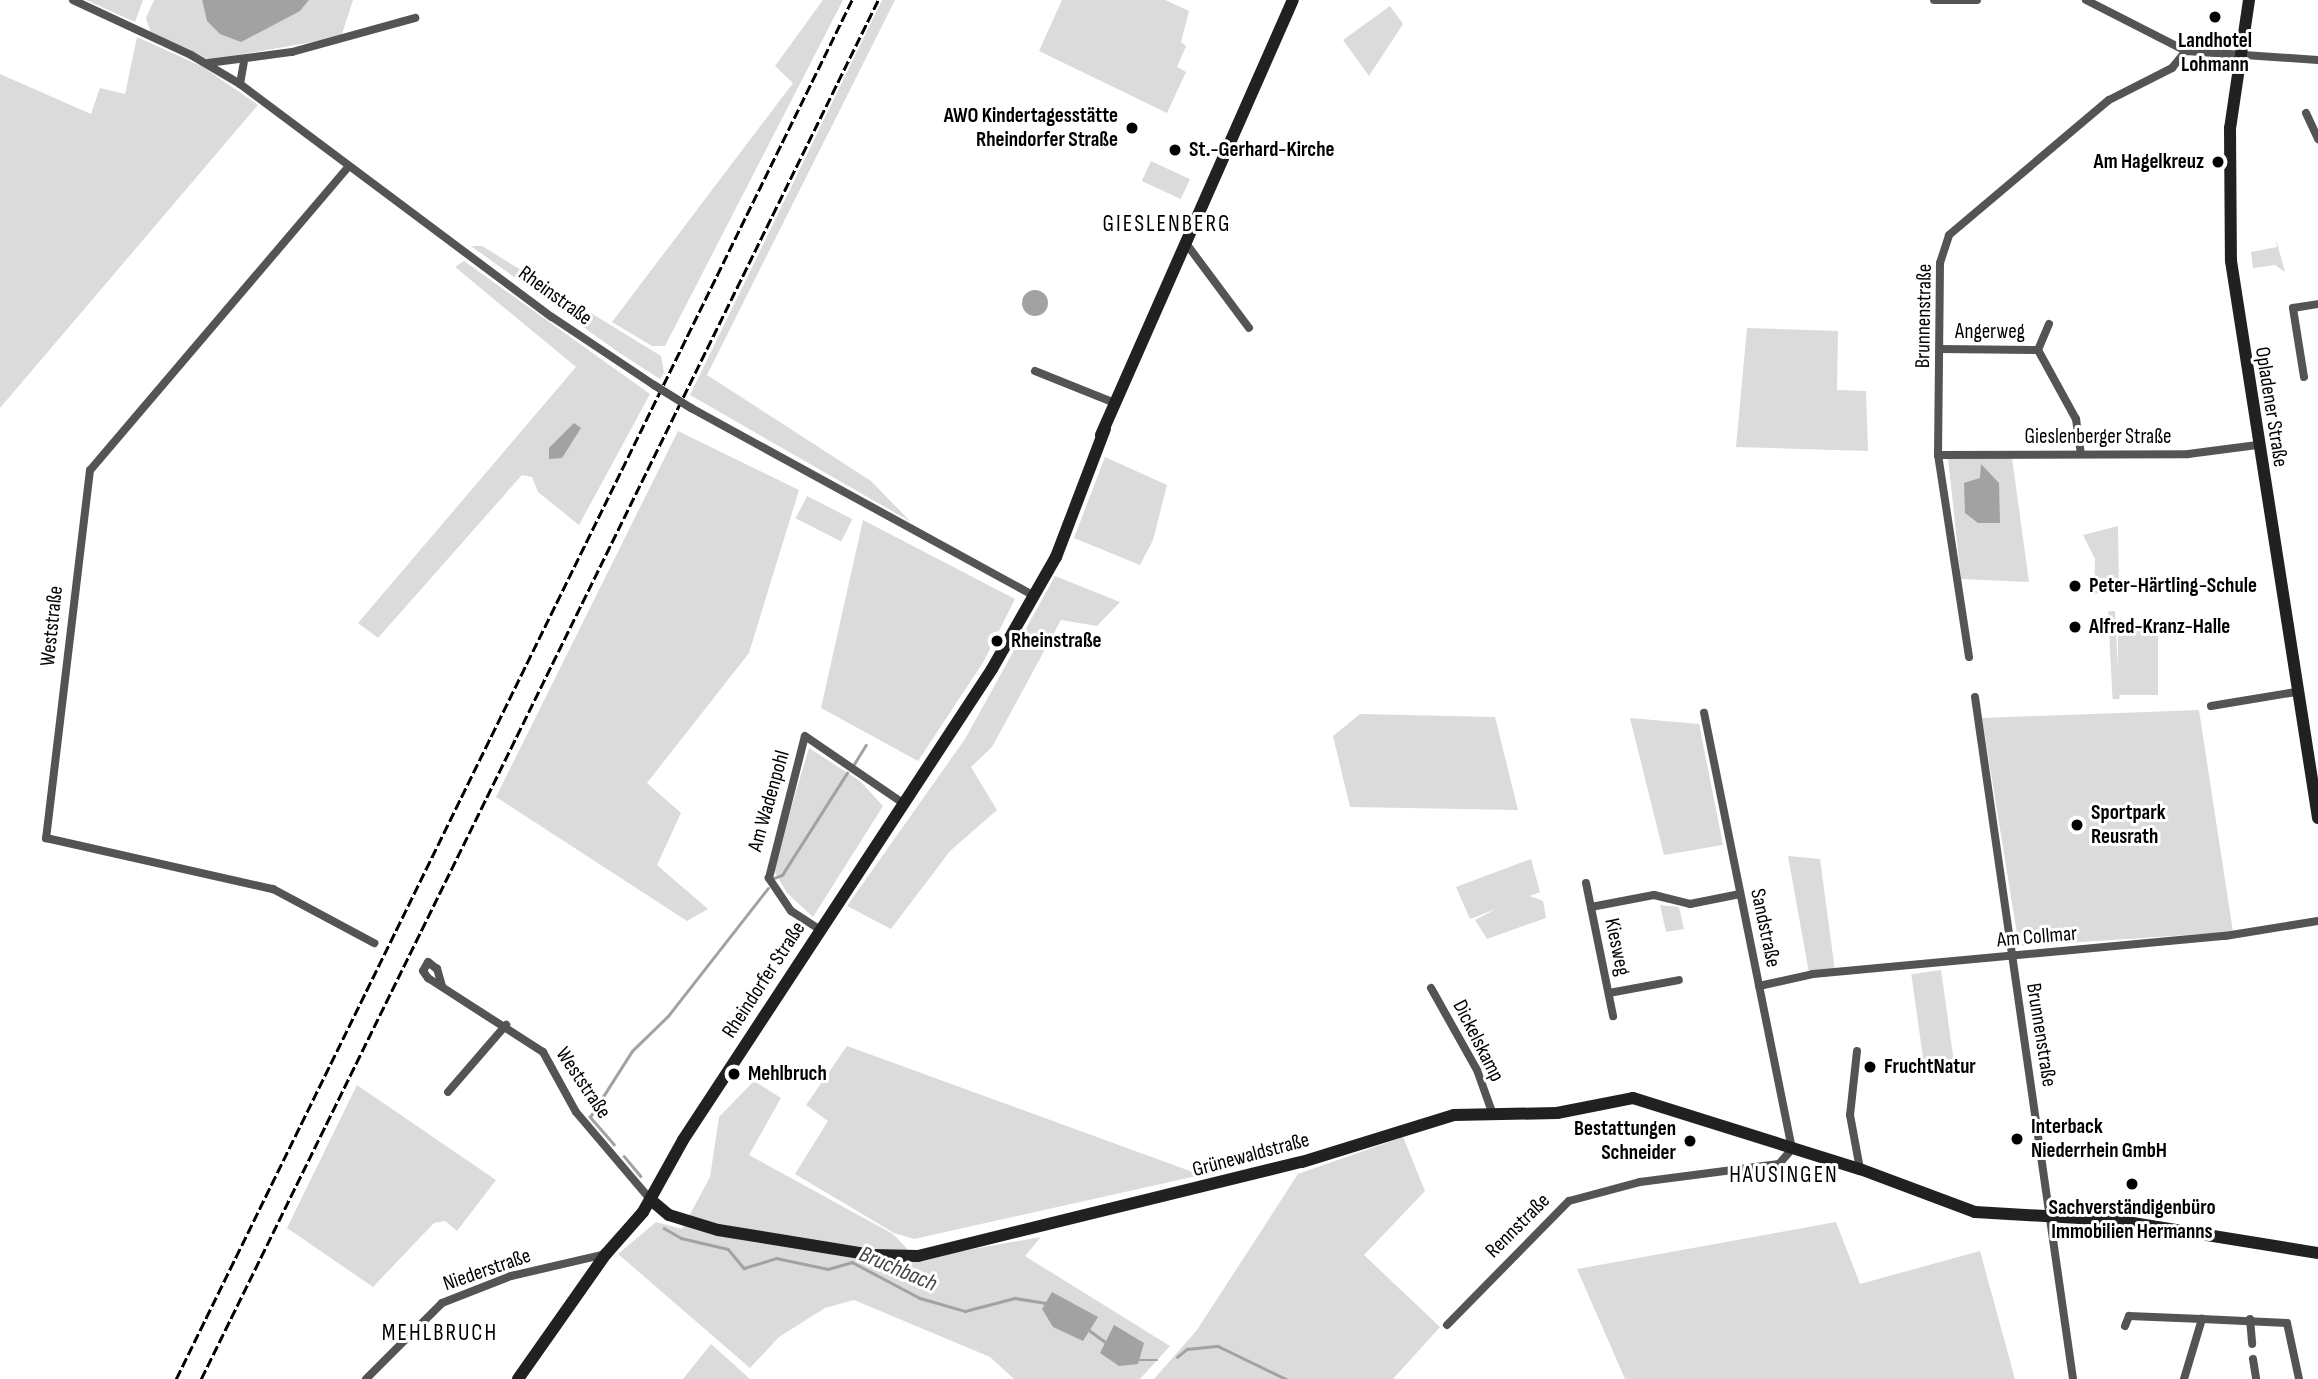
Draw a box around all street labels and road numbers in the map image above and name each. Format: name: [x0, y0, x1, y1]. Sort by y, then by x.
street label: Rheinstraße: [513, 261, 597, 331]
street label: Brunnenstraße: [1910, 264, 1938, 368]
street label: Angerweg: [1955, 319, 2025, 345]
street label: Opladener Straße: [2249, 345, 2293, 469]
street label: Gieslenberger Straße: [2025, 424, 2171, 450]
street label: Weststraße: [35, 585, 69, 667]
street label: Am Wadenpohl: [743, 748, 795, 854]
street label: Sandstraße: [1744, 886, 1786, 970]
street label: Kiesweg: [1599, 916, 1635, 978]
street label: Rheindorfer Straße: [717, 917, 811, 1043]
street label: Am Collmar: [1996, 921, 2078, 953]
street label: Brunnenstraße: [2020, 981, 2062, 1089]
street label: Dickelskamp: [1447, 996, 1509, 1086]
street label: Weststraße: [550, 1043, 616, 1123]
street label: Grünewaldstraße: [1190, 1127, 1312, 1183]
street label: Rennstraße: [1481, 1189, 1555, 1263]
street label: Niederstraße: [440, 1243, 534, 1297]

